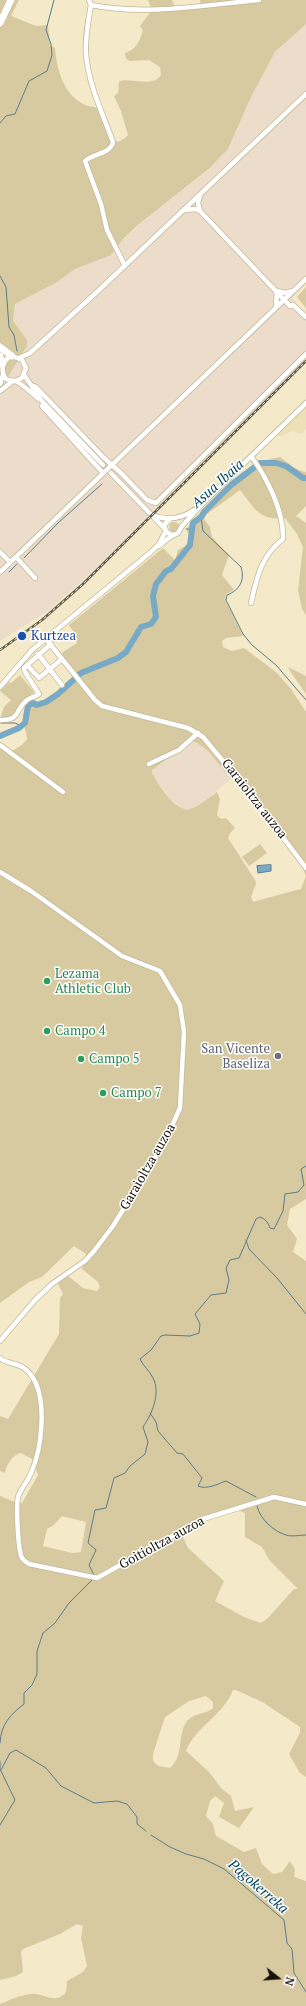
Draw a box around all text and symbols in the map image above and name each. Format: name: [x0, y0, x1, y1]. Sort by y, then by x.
water label: Asua Ibaia: [188, 456, 248, 512]
place label: Kurtzea: [31, 628, 76, 644]
marker: Kurtzea: [16, 630, 28, 642]
street label: Garaioltza auzoa: [218, 756, 290, 842]
place label: Lezama Athletic Club: [55, 966, 131, 997]
marker: Lezama Athletic Club: [42, 976, 52, 986]
place label: Campo 4: [55, 1023, 106, 1039]
marker: Campo 4: [42, 1026, 52, 1036]
place label: San Vicente Baseliza: [201, 1041, 270, 1072]
place label: Campo 5: [89, 1051, 140, 1067]
marker: San Vicente Baseliza: [273, 1051, 283, 1061]
marker: Campo 5: [76, 1054, 86, 1064]
place label: Campo 7: [111, 1085, 162, 1101]
marker: Campo 7: [98, 1088, 108, 1098]
street label: Garaioltza auzoa: [117, 1121, 179, 1213]
street label: Goitioltza auzoa: [117, 1513, 207, 1573]
water label: Pagokerreka: [225, 1857, 291, 1917]
north arrow: [258, 1958, 298, 1998]
text: N: [282, 1975, 297, 1988]

